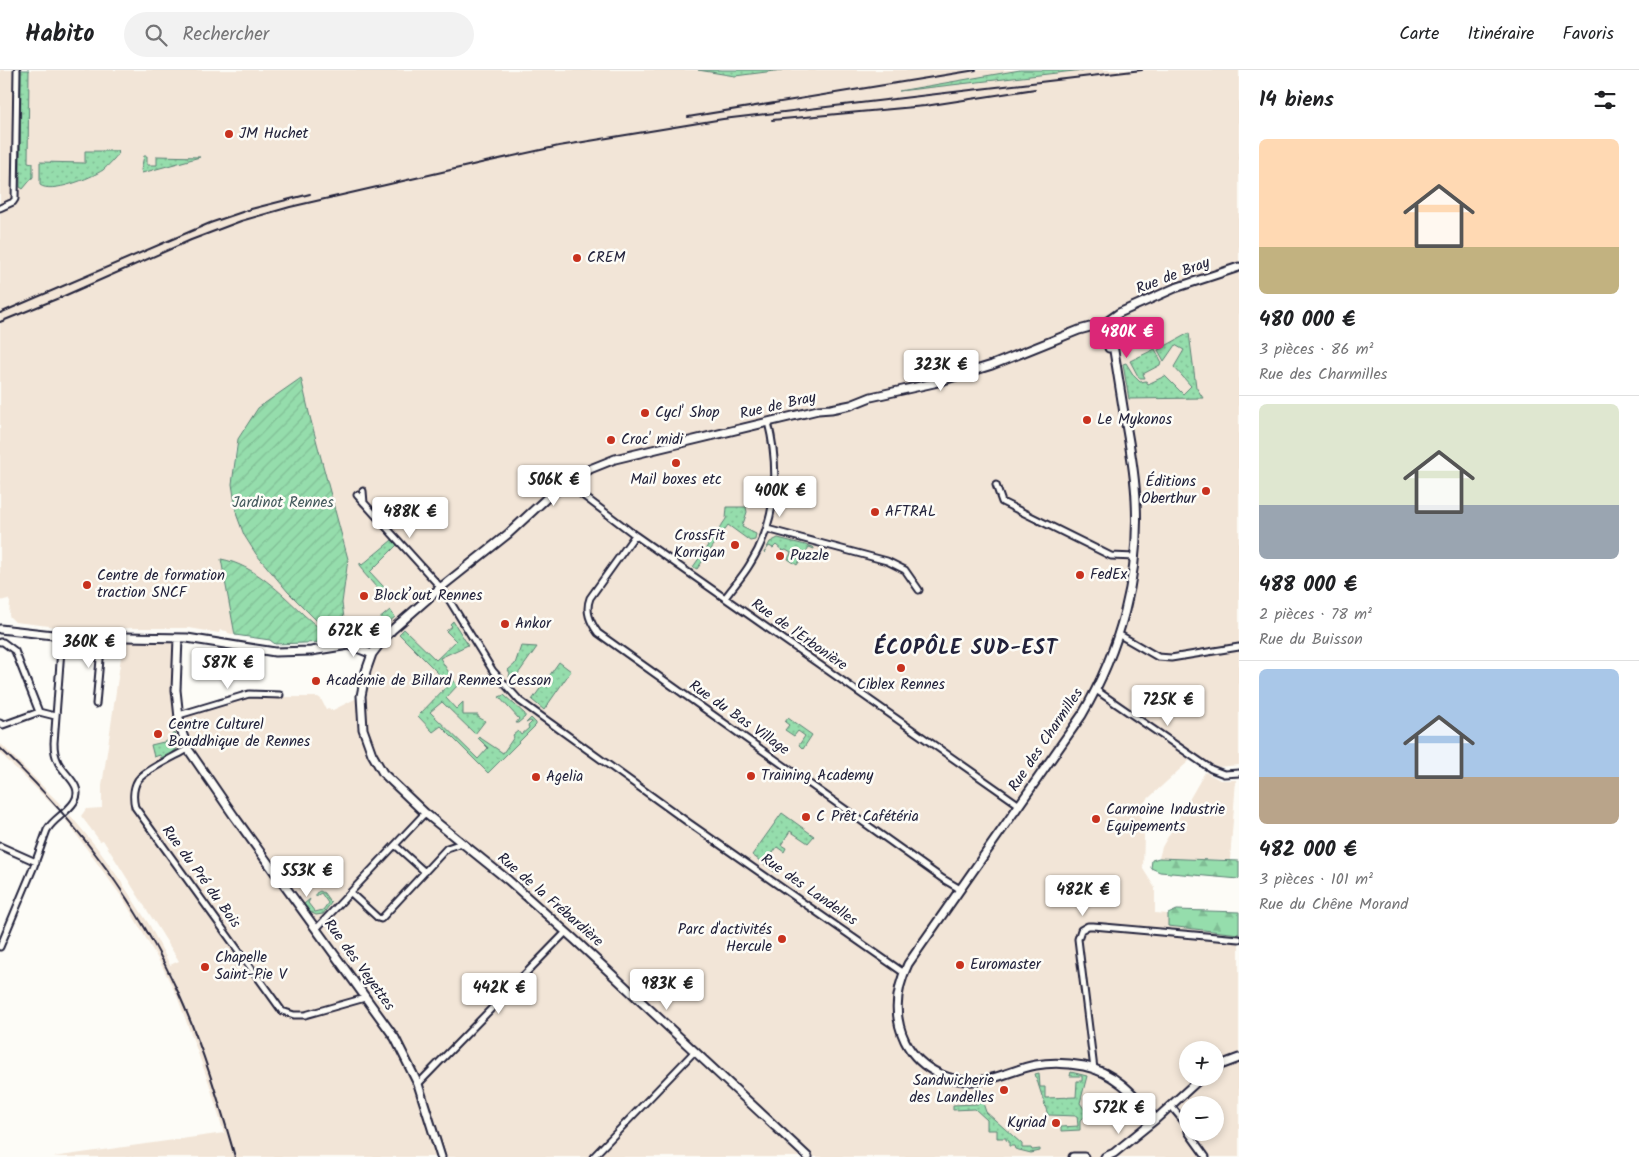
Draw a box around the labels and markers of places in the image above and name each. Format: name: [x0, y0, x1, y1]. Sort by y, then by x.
place label: JM Huchet: [239, 122, 309, 146]
marker: JM Huchet: [223, 128, 235, 140]
place label: CREM: [587, 246, 626, 270]
marker: CREM: [571, 252, 583, 264]
pin: 480K €: [1086, 316, 1168, 359]
pin: 323K €: [900, 350, 982, 392]
place label: Cycl' Shop: [655, 401, 720, 425]
marker: Cycl' Shop: [639, 407, 651, 419]
place label: Le Mykonos: [1097, 408, 1172, 432]
marker: Le Mykonos: [1081, 414, 1093, 426]
place label: Croc' midi: [621, 428, 685, 452]
marker: Croc' midi: [605, 434, 617, 446]
marker: Mail boxes etc: [670, 457, 682, 469]
pin: 506K €: [513, 464, 595, 507]
place label: Mail boxes etc: [630, 468, 722, 492]
place label: Éditions Oberthur: [1141, 470, 1197, 511]
pin: 400K €: [739, 476, 821, 518]
marker: Éditions Oberthur: [1200, 485, 1212, 497]
pin: 488K €: [369, 496, 451, 539]
place label: AFTRAL: [885, 500, 936, 524]
marker: AFTRAL: [869, 506, 881, 518]
place label: CrossFit Korrigan: [674, 524, 725, 565]
marker: CrossFit Korrigan: [729, 539, 741, 551]
place label: Puzzle: [790, 544, 829, 568]
marker: Puzzle: [774, 550, 786, 562]
place label: FedEx: [1090, 563, 1128, 587]
place label: Centre de formation traction SNCF: [97, 564, 225, 605]
marker: FedEx: [1074, 569, 1086, 581]
marker: Centre de formation traction SNCF: [81, 579, 93, 591]
place label: Block’out Rennes: [374, 584, 483, 608]
marker: Block’out Rennes: [358, 590, 370, 602]
place label: Ankor: [515, 612, 552, 636]
pin: 672K €: [313, 616, 395, 658]
marker: Ankor: [499, 618, 511, 630]
pin: 360K €: [48, 626, 130, 669]
pin: 587K €: [187, 648, 269, 690]
marker: Ciblex Rennes: [895, 662, 907, 674]
place label: Académie de Billard Rennes Cesson: [326, 669, 551, 693]
place label: Ciblex Rennes: [857, 673, 946, 697]
marker: Académie de Billard Rennes Cesson: [310, 675, 322, 687]
pin: 725K €: [1127, 684, 1209, 727]
place label: Centre Culturel Bouddhique de Rennes: [168, 713, 311, 754]
marker: Centre Culturel Bouddhique de Rennes: [152, 728, 164, 740]
place label: Training Academy: [761, 764, 874, 788]
place label: Agelia: [546, 765, 583, 789]
marker: Training Academy: [745, 770, 757, 782]
marker: Agelia: [530, 771, 542, 783]
place label: Carmoine Industrie Equipements: [1106, 798, 1225, 839]
place label: C Prêt Cafétéria: [816, 805, 919, 829]
marker: C Prêt Cafétéria: [800, 811, 812, 823]
marker: Carmoine Industrie Equipements: [1090, 813, 1102, 825]
pin: 553K €: [266, 856, 348, 898]
pin: 482K €: [1042, 874, 1124, 917]
place label: Parc d'activités Hercule: [678, 918, 773, 959]
marker: Parc d'activités Hercule: [776, 933, 788, 945]
place label: Chapelle Saint-Pie V: [215, 946, 288, 987]
place label: Euromaster: [970, 953, 1042, 977]
marker: Euromaster: [954, 959, 966, 971]
marker: Chapelle Saint-Pie V: [199, 961, 211, 973]
pin: 983K €: [626, 968, 708, 1011]
pin: 442K €: [458, 972, 540, 1015]
place label: Sandwicherie des Landelles: [909, 1069, 995, 1110]
marker: Sandwicherie des Landelles: [998, 1084, 1010, 1096]
pin: 572K €: [1078, 1092, 1160, 1135]
place label: Kyriad: [1007, 1111, 1047, 1135]
marker: Kyriad: [1050, 1117, 1062, 1129]

